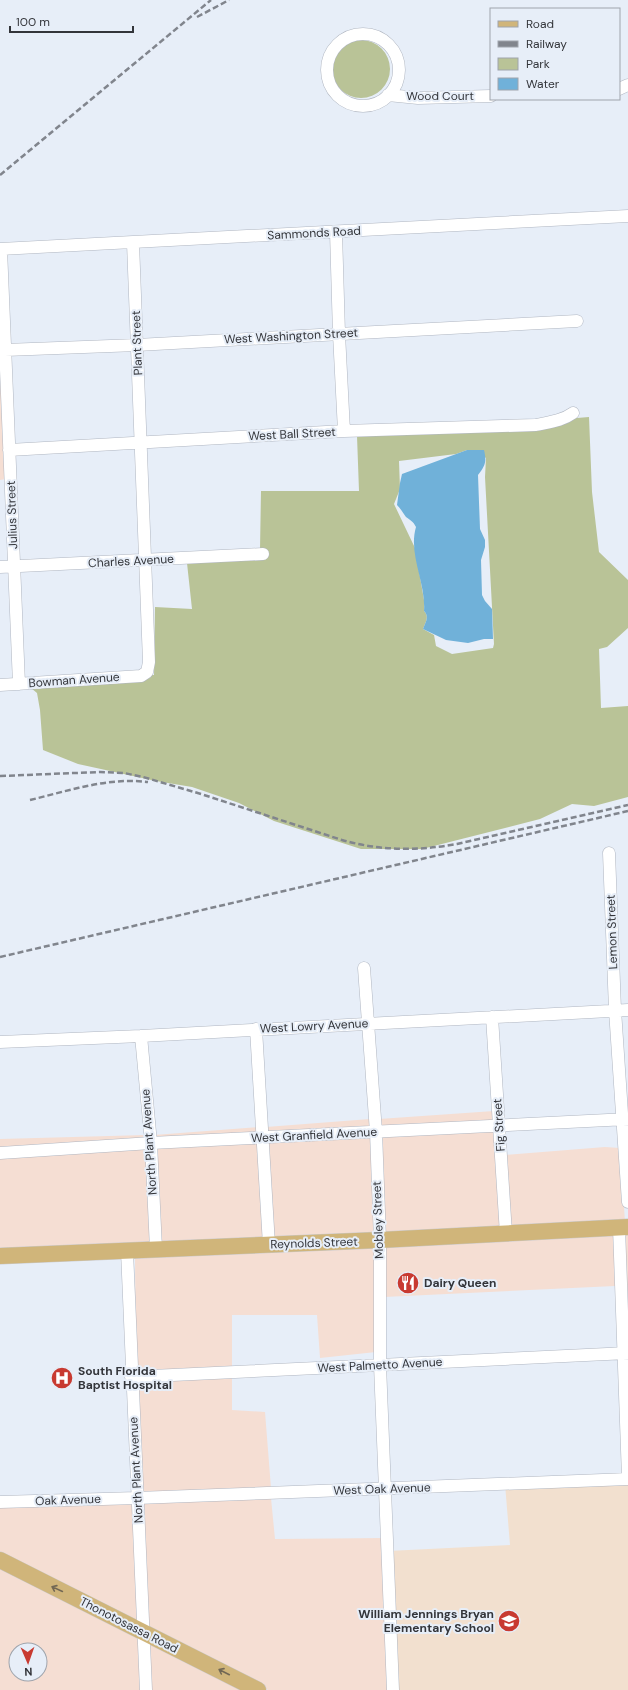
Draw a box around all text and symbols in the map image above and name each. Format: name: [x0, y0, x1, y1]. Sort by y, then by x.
scale bar: [10, 8, 133, 34]
legend: [490, 8, 620, 100]
text: 100 m: [16, 14, 50, 30]
text: Road: [526, 16, 554, 32]
text: Railway: [526, 36, 567, 52]
text: Park: [526, 56, 550, 72]
text: Water: [526, 76, 560, 92]
street label: Wood Court: [406, 88, 474, 104]
street label: Sammonds Road: [267, 223, 361, 243]
street label: Plant Street: [128, 310, 146, 376]
street label: West Washington Street: [224, 324, 359, 348]
street label: West Ball Street: [248, 424, 337, 444]
street label: Julius Street: [3, 480, 21, 550]
street label: Charles Avenue: [88, 551, 175, 571]
street label: Bowman Avenue: [28, 669, 120, 691]
street label: Lemon Street: [603, 894, 621, 970]
street label: West Lowry Avenue: [259, 1015, 369, 1037]
street label: North Plant Avenue: [137, 1088, 161, 1196]
street label: Fig Street: [489, 1098, 509, 1152]
street label: West Granfield Avenue: [251, 1124, 378, 1146]
street label: Mobley Street: [369, 1181, 387, 1259]
street label: Reynolds Street: [270, 1233, 358, 1253]
restaurant icon: Dairy Queen: [395, 1270, 421, 1296]
place label: Dairy Queen: [424, 1275, 496, 1291]
street label: West Palmetto Avenue: [317, 1354, 443, 1376]
place label: South Florida Baptist Hospital: [78, 1363, 172, 1393]
hospital icon: South Florida Baptist Hospital: [49, 1365, 75, 1391]
street label: North Plant Avenue: [125, 1416, 147, 1524]
street label: West Oak Avenue: [333, 1479, 431, 1499]
street label: Oak Avenue: [35, 1491, 101, 1509]
one-way arrow: [52, 1585, 64, 1592]
street label: Thonotosassa Road: [77, 1593, 181, 1657]
place label: William Jennings Bryan Elementary School: [358, 1606, 494, 1636]
school or university icon: William Jennings Bryan Elementary School: [496, 1608, 522, 1634]
north arrow: [8, 1642, 48, 1682]
text: N: [24, 1665, 33, 1679]
one-way arrow: [218, 1668, 230, 1675]

